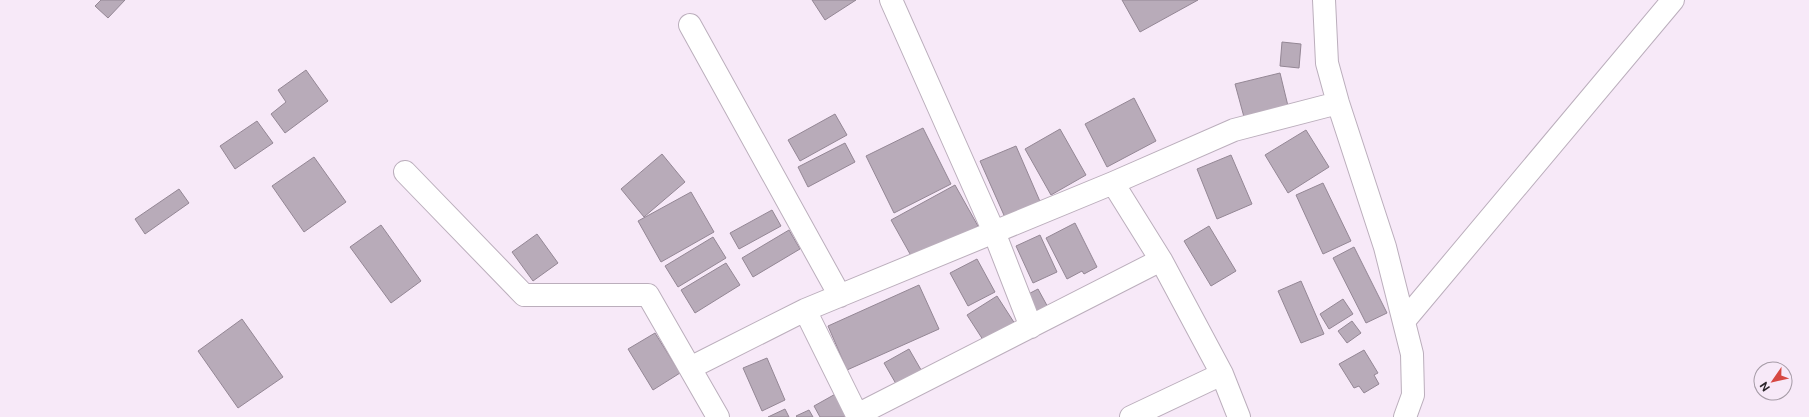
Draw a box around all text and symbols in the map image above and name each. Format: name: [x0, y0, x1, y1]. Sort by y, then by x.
north arrow: [1753, 361, 1793, 401]
text: N: [1757, 380, 1772, 394]

